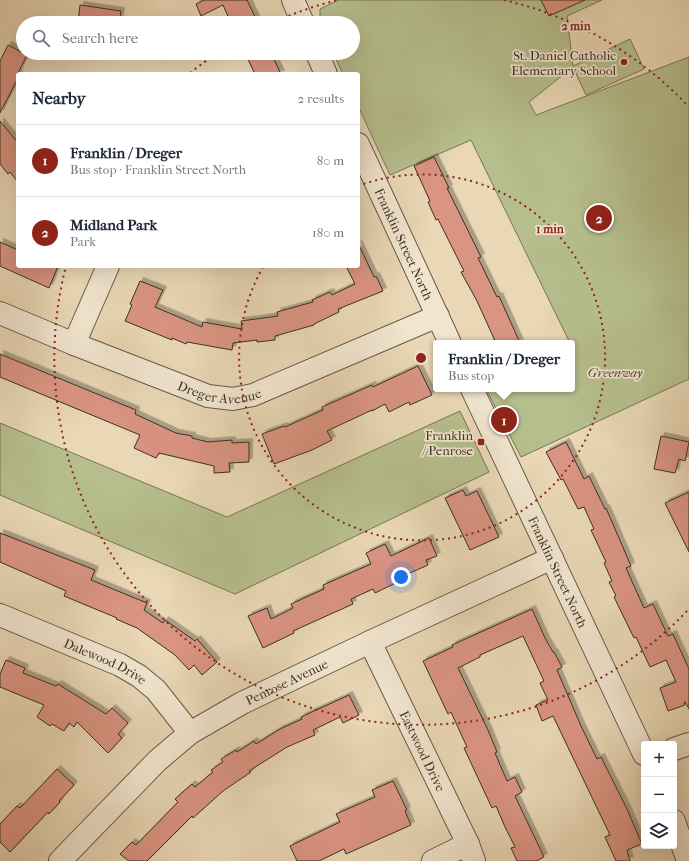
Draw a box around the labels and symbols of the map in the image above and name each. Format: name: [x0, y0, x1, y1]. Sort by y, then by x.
text: 2 min: [561, 19, 592, 33]
place label: St. Daniel Catholic Elementary School: [511, 48, 616, 78]
marker: St. Daniel Catholic Elementary School: [619, 57, 629, 67]
street label: Franklin Street North: [372, 186, 437, 303]
pin: 2: [586, 203, 612, 233]
text: 1 min: [536, 222, 565, 236]
centre of rings: [414, 351, 428, 365]
park label: Greenway: [588, 365, 643, 380]
street label: Dreger Avenue: [176, 378, 264, 407]
pin: 1: [491, 405, 517, 435]
place label: Franklin / Penrose: [421, 428, 474, 458]
marker: Franklin / Penrose: [476, 437, 486, 447]
street label: Franklin Street North: [525, 514, 591, 630]
your location: [391, 567, 411, 587]
street label: Dalewood Drive: [62, 635, 150, 687]
street label: Penrose Avenue: [243, 655, 331, 708]
street label: Eastwood Drive: [397, 708, 449, 794]

